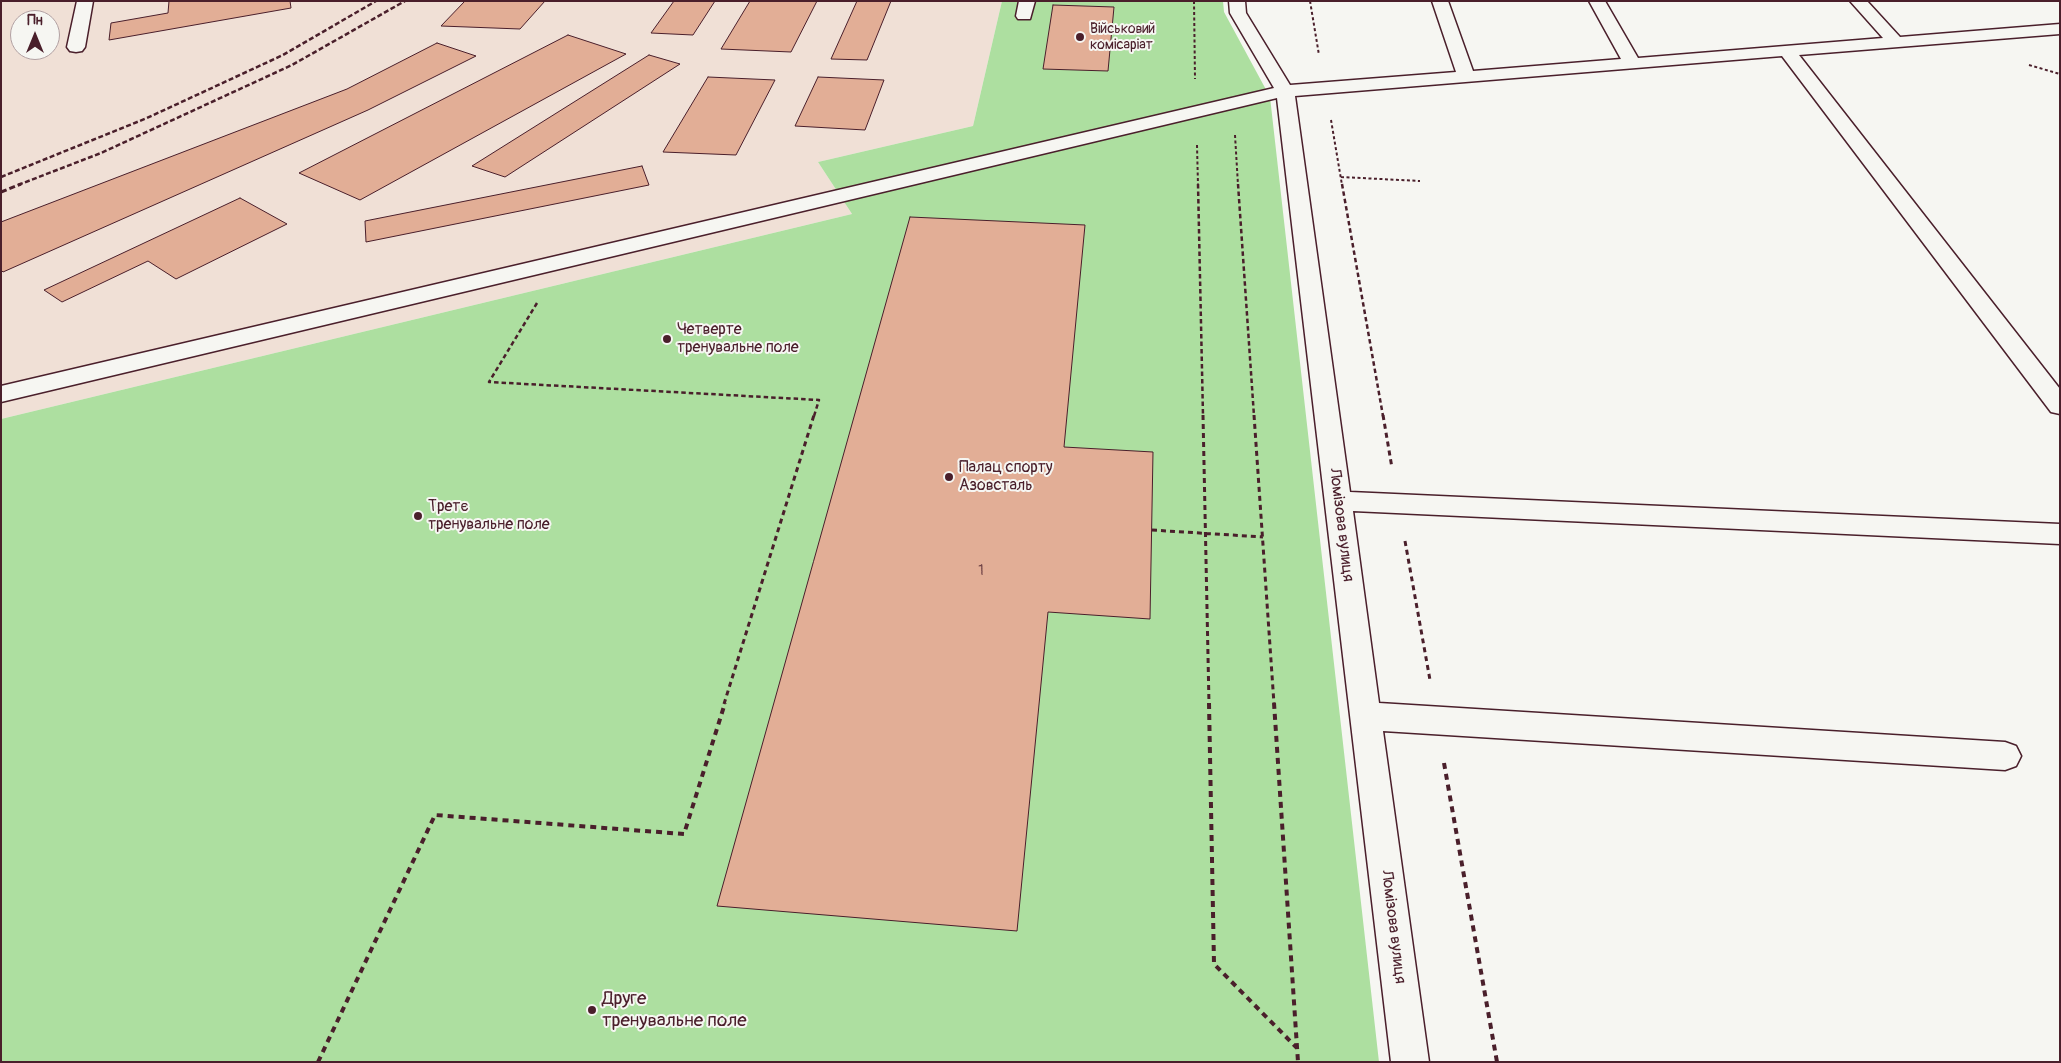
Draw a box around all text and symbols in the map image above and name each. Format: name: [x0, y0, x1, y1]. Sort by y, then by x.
north arrow: [10, 10, 60, 60]
text: Пн: [27, 12, 43, 29]
place label: Військовий комісаріат: [1090, 21, 1155, 54]
marker: Військовий комісаріат: [1074, 31, 1086, 43]
place label: Четверте тренувальне поле: [677, 320, 799, 358]
marker: Четверте тренувальне поле: [661, 333, 673, 345]
place label: Палац спорту Азовсталь: [959, 458, 1053, 496]
street label: Ломізова вулиця: [1324, 467, 1358, 583]
marker: Палац спорту Азовсталь: [943, 471, 955, 483]
place label: Третє тренувальне поле: [428, 497, 550, 535]
marker: Третє тренувальне поле: [412, 510, 424, 522]
house number: 1: [978, 563, 984, 579]
street label: Ломізова вулиця: [1376, 869, 1410, 985]
place label: Друге тренувальне поле: [602, 988, 747, 1032]
marker: Друге тренувальне поле: [586, 1004, 598, 1016]

